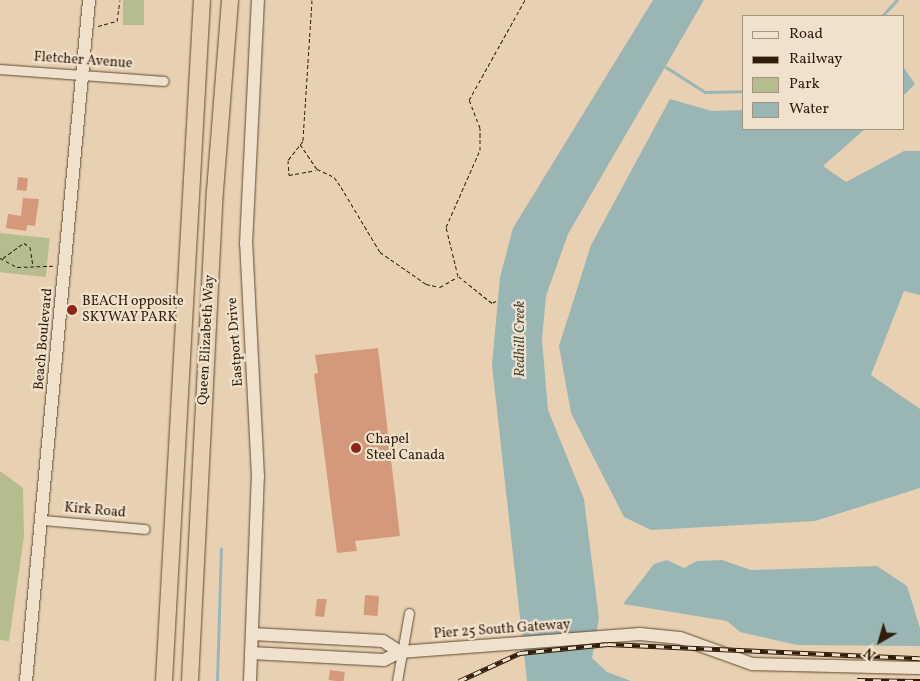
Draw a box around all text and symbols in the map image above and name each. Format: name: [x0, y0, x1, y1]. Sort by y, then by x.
legend: [742, 15, 905, 130]
text: Road: [789, 24, 823, 45]
street label: Fletcher Avenue: [33, 49, 133, 73]
text: Railway: [789, 49, 842, 70]
text: Park: [789, 74, 820, 95]
text: Water: [789, 99, 829, 120]
street label: Queen Elizabeth Way: [195, 274, 219, 406]
street label: Beach Boulevard: [31, 287, 57, 391]
place label: BEACH opposite SKYWAY PARK: [82, 294, 184, 326]
street label: Eastport Drive: [224, 297, 248, 387]
water label: Redhill Creek: [512, 301, 530, 377]
marker: BEACH opposite SKYWAY PARK: [66, 304, 78, 316]
place label: Chapel Steel Canada: [366, 432, 445, 464]
marker: Chapel Steel Canada: [350, 442, 362, 454]
street label: Kirk Road: [64, 500, 126, 522]
north arrow: [855, 616, 905, 666]
street label: Pier 25 South Gateway: [433, 617, 571, 643]
text: N: [861, 643, 880, 664]

